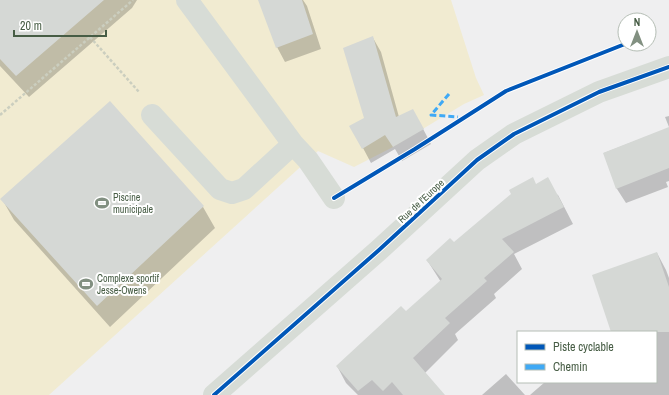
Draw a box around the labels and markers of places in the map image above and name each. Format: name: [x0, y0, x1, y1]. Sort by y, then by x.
place label: Piscine municipale: [113, 191, 154, 216]
sports icon: Piscine municipale: [94, 195, 110, 211]
place label: Complexe sportif Jesse-Owens: [97, 272, 160, 297]
sports icon: Complexe sportif Jesse-Owens: [78, 276, 94, 292]

